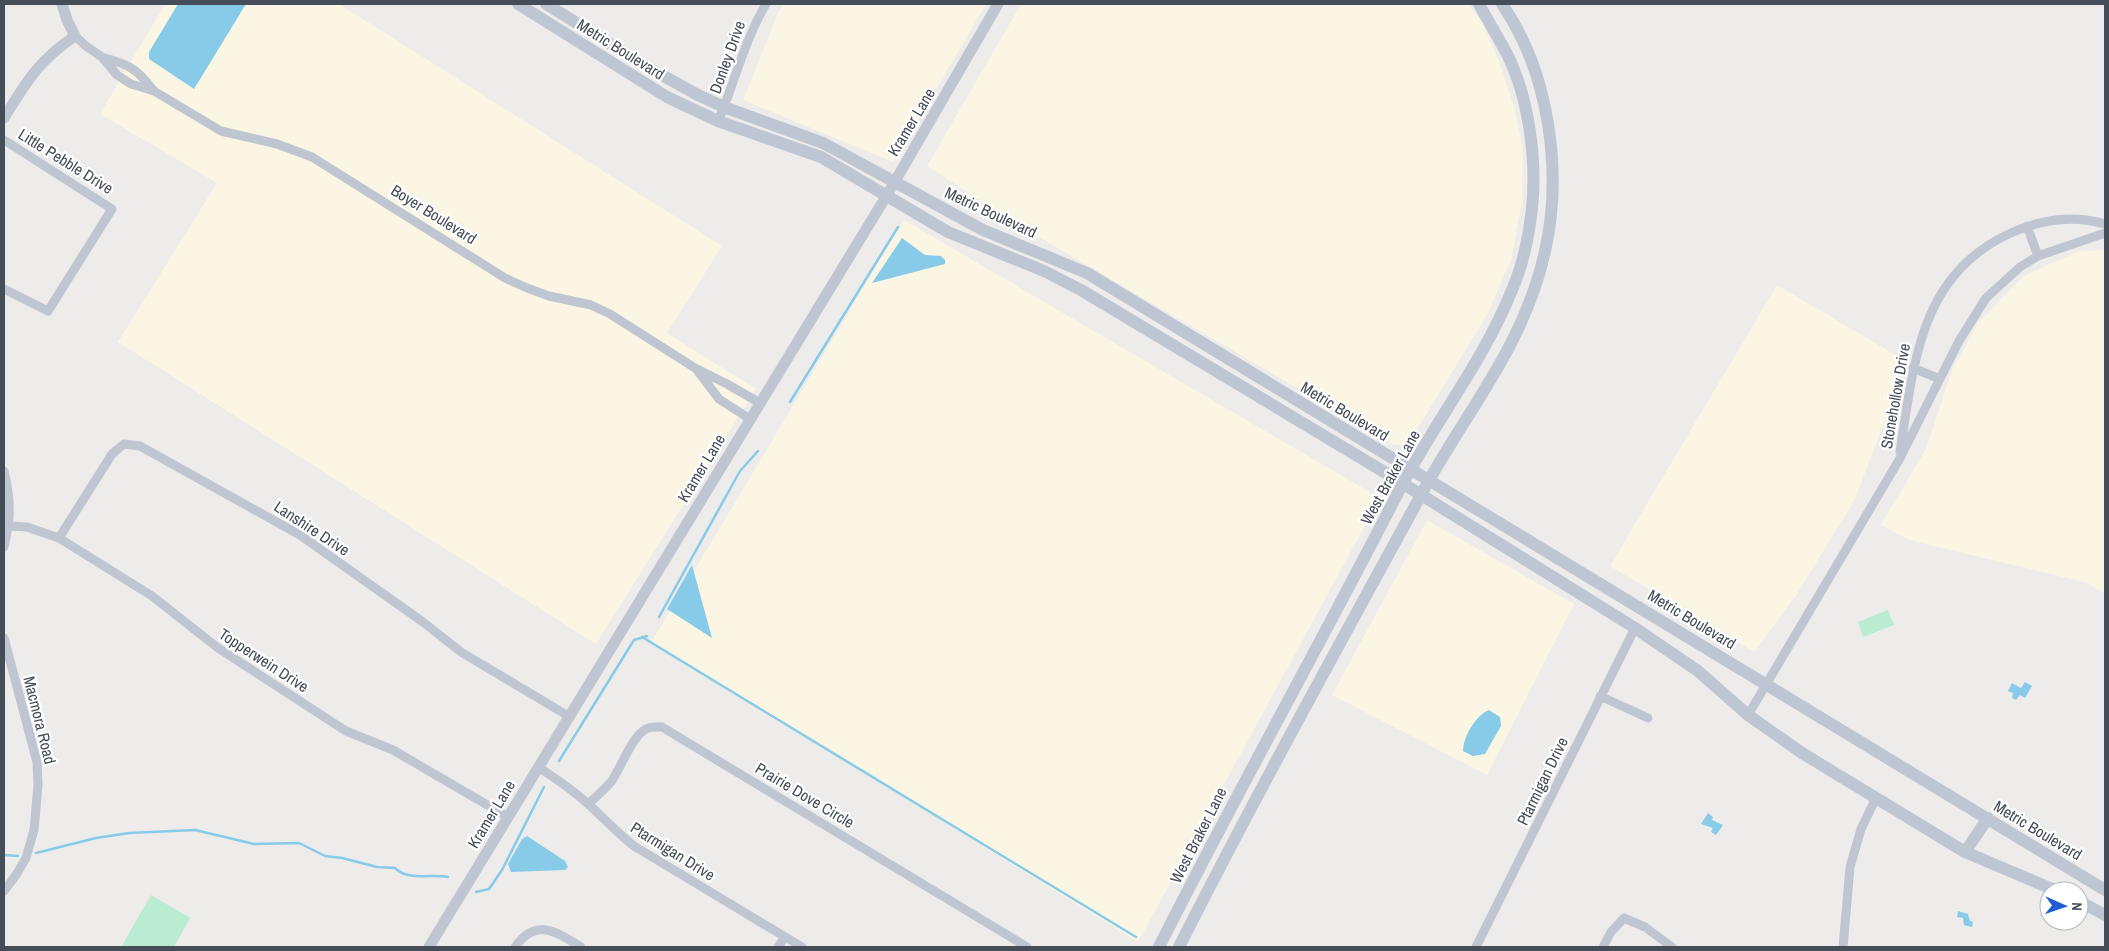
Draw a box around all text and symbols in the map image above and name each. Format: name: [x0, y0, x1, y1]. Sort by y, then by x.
street label: Metric Boulevard: [573, 13, 669, 85]
street label: Donley Drive: [704, 18, 750, 96]
street label: Kramer Lane: [882, 84, 940, 160]
street label: Little Pebble Drive: [14, 123, 118, 199]
street label: Boyer Boulevard: [387, 179, 481, 249]
street label: Metric Boulevard: [941, 181, 1041, 243]
street label: Stonehollow Drive: [1875, 342, 1915, 450]
street label: Metric Boulevard: [1297, 376, 1393, 446]
street label: West Braker Lane: [1355, 426, 1425, 528]
street label: Kramer Lane: [672, 430, 730, 506]
street label: Lanshire Drive: [270, 495, 354, 561]
street label: Metric Boulevard: [1644, 584, 1740, 654]
street label: Topperwein Drive: [215, 623, 313, 697]
street label: Macmora Road: [18, 674, 62, 766]
street label: Ptarmigan Drive: [1511, 733, 1573, 829]
street label: Prairie Dove Circle: [752, 757, 858, 833]
street label: Kramer Lane: [462, 776, 520, 852]
street label: West Braker Lane: [1164, 783, 1232, 887]
street label: Metric Boulevard: [1990, 795, 2086, 865]
street label: Ptarmigan Drive: [627, 816, 719, 886]
north arrow: [2039, 881, 2089, 931]
text: N: [2068, 902, 2086, 911]

